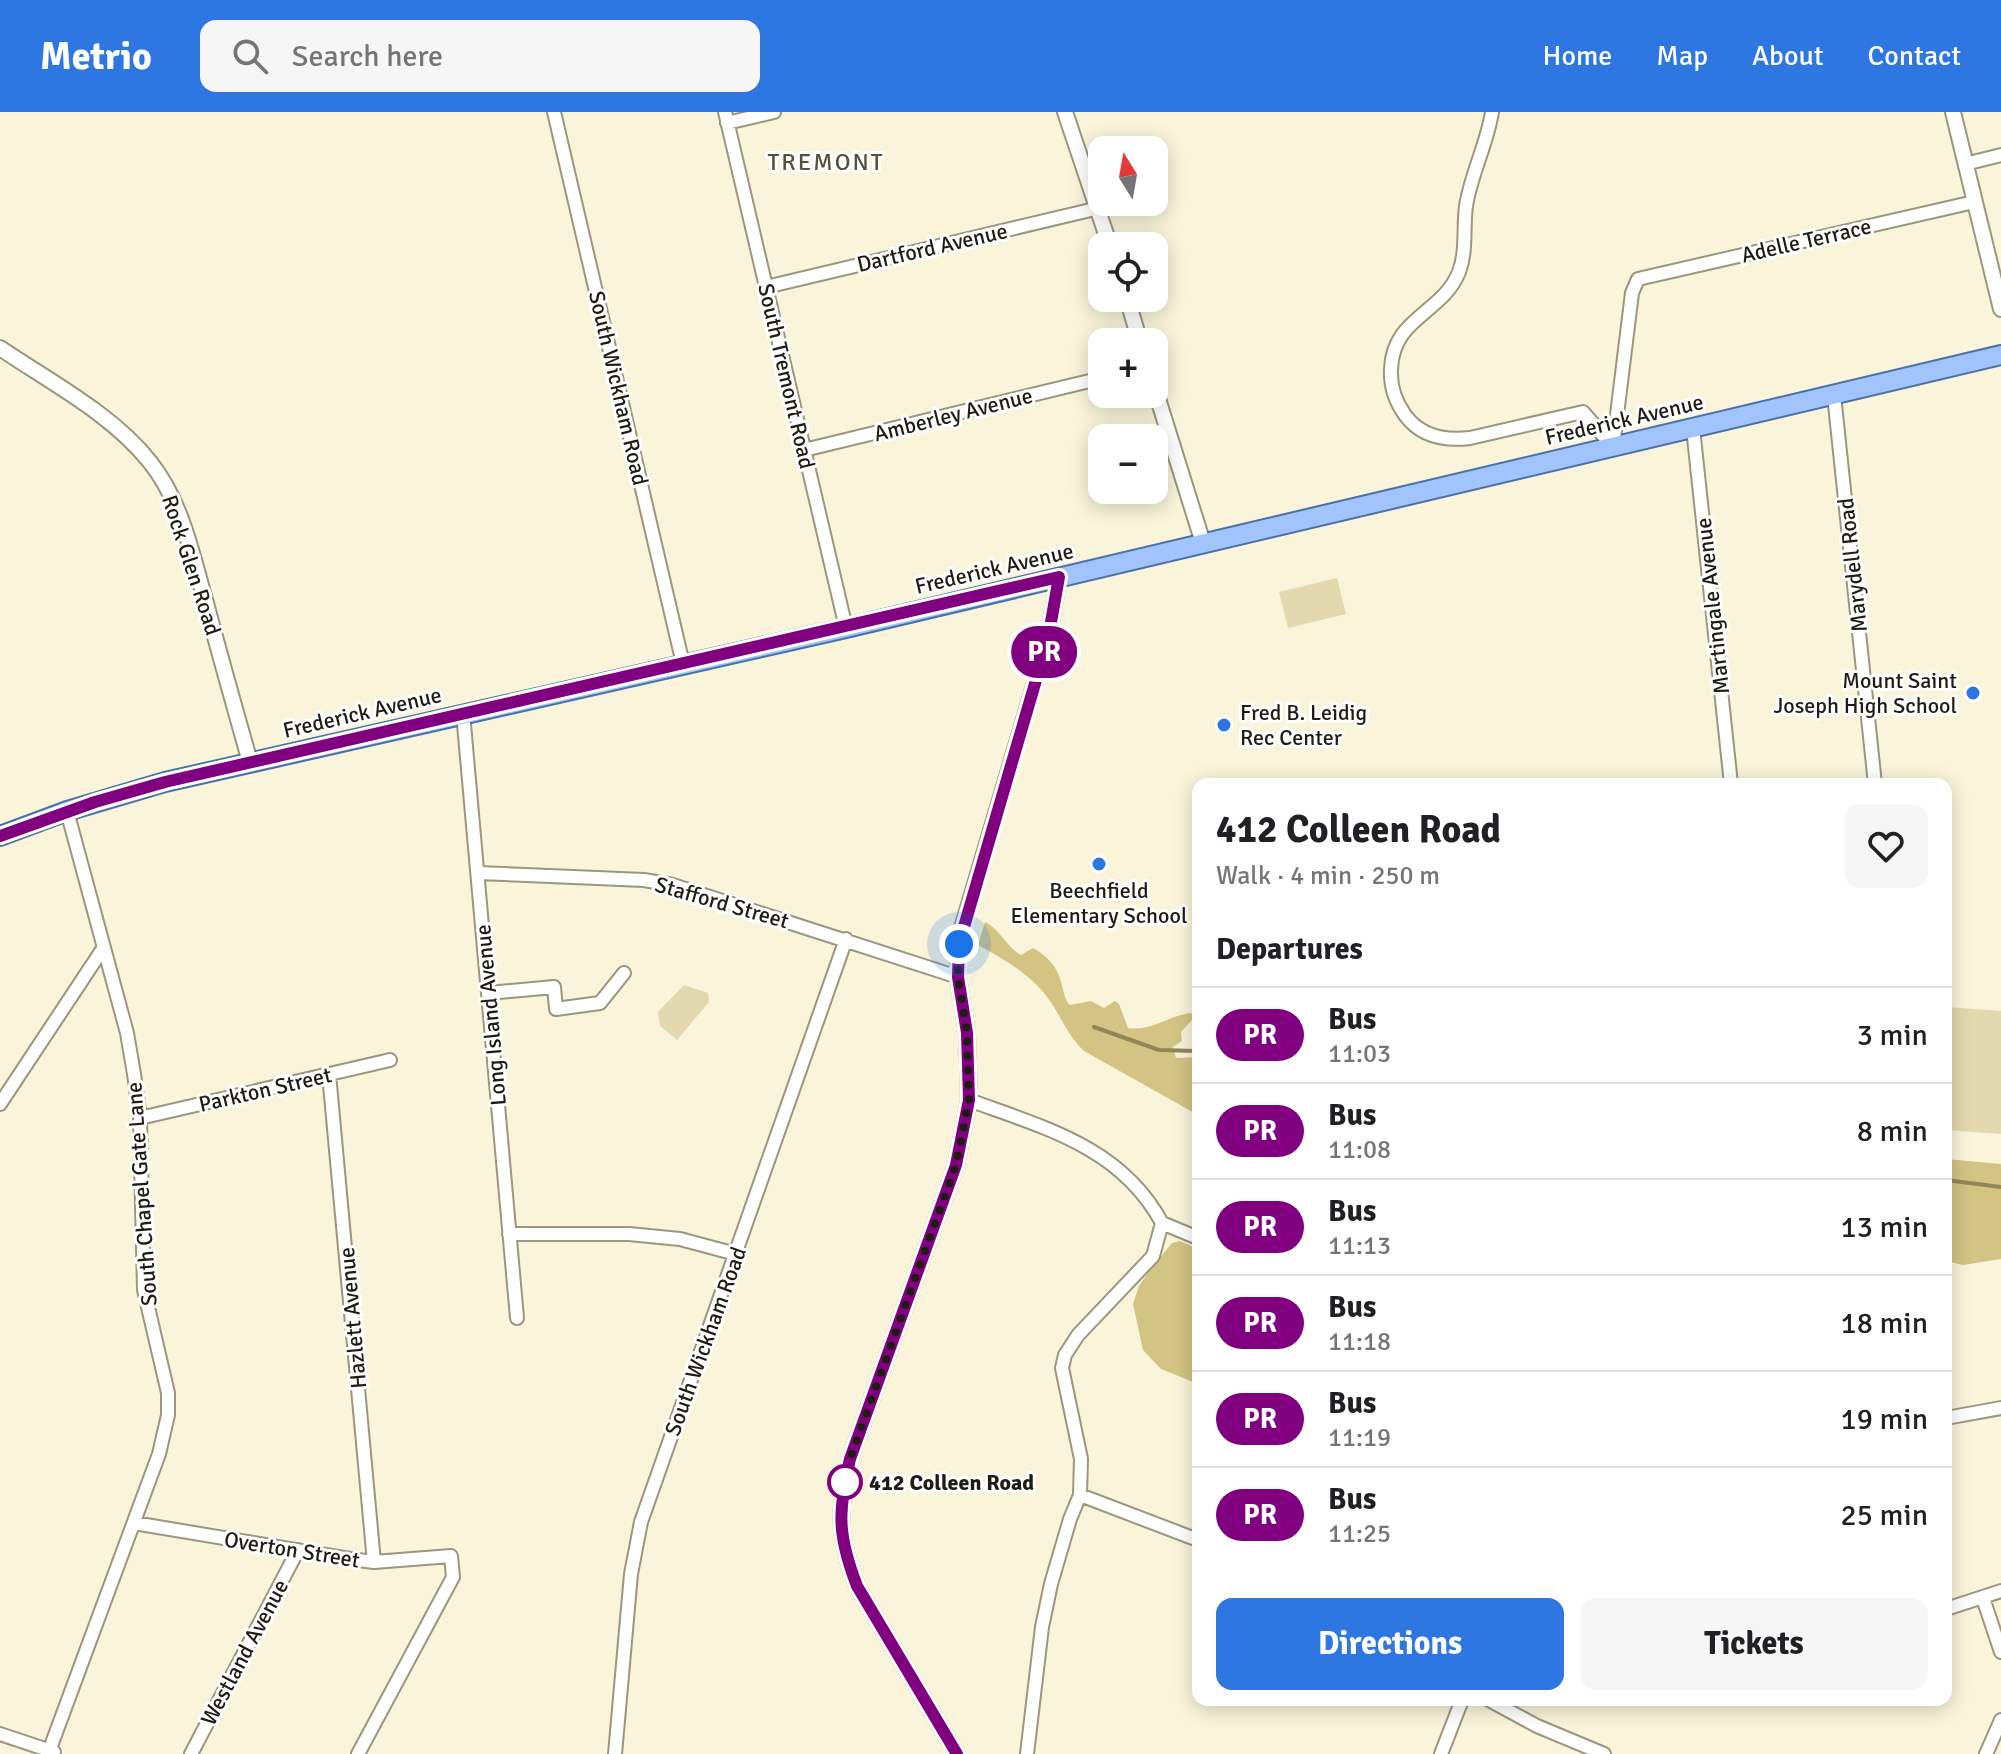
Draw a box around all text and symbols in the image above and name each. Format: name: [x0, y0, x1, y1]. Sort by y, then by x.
search box: [200, 20, 760, 92]
text: Metrio: [40, 33, 152, 80]
icon: search: [228, 34, 272, 78]
text: Search here: [292, 38, 443, 75]
text: Home: [1543, 39, 1612, 73]
text: Map: [1656, 39, 1708, 73]
text: About: [1752, 39, 1824, 73]
text: Contact: [1868, 39, 1961, 73]
north arrow: [1088, 136, 1168, 216]
map controls: [1088, 136, 1168, 504]
district label: TREMONT: [767, 147, 885, 177]
street label: Adelle Terrace: [1738, 212, 1874, 269]
street label: Dartford Avenue: [854, 217, 1010, 278]
button: locate: [1088, 232, 1168, 312]
street label: South Tremont Road: [752, 281, 821, 471]
street label: South Wickham Road: [583, 288, 654, 488]
button: +: [1088, 328, 1168, 408]
street label: Amberley Avenue: [871, 382, 1035, 447]
street label: Frederick Avenue: [1542, 388, 1706, 451]
button: −: [1088, 424, 1168, 504]
street label: Rock Glen Road: [156, 492, 227, 639]
street label: Marydell Road: [1832, 496, 1873, 633]
street label: Martingale Avenue: [1690, 517, 1735, 695]
street label: Frederick Avenue: [912, 537, 1076, 600]
line badge: PR: [1008, 626, 1080, 678]
text: PR: [1027, 635, 1061, 669]
place label: Mount Saint Joseph High School: [1773, 667, 1957, 719]
street label: Frederick Avenue: [280, 681, 444, 744]
marker: Mount Saint Joseph High School: [1964, 684, 1982, 702]
place label: Fred B. Leidig Rec Center: [1240, 699, 1367, 751]
marker: Fred B. Leidig Rec Center: [1215, 716, 1233, 734]
button: heart: [1844, 804, 1928, 888]
text: 412 Colleen Road: [1216, 806, 1501, 853]
marker: Beechfield Elementary School: [1090, 855, 1108, 873]
text: Walk · 4 min · 250 m: [1216, 860, 1440, 892]
street label: Stafford Street: [652, 870, 792, 935]
place label: Beechfield Elementary School: [1011, 877, 1187, 929]
street label: Long Island Avenue: [469, 923, 512, 1107]
your location: [939, 924, 979, 964]
text: Departures: [1216, 931, 1363, 968]
text: Bus: [1328, 1001, 1376, 1038]
text: 3 min: [1857, 1017, 1928, 1054]
text: PR: [1243, 1018, 1277, 1052]
text: 11:03: [1328, 1038, 1391, 1070]
street label: Parkton Street: [196, 1061, 334, 1118]
street label: South Chapel Gate Lane: [120, 1081, 163, 1307]
text: Bus: [1328, 1097, 1376, 1134]
text: 8 min: [1857, 1113, 1928, 1150]
text: PR: [1243, 1114, 1277, 1148]
text: 11:08: [1328, 1134, 1391, 1166]
text: Bus: [1328, 1193, 1376, 1230]
text: 13 min: [1841, 1209, 1928, 1246]
text: PR: [1243, 1210, 1277, 1244]
text: 11:13: [1328, 1230, 1391, 1262]
street label: South Wickham Road: [659, 1243, 752, 1439]
street label: Hazlett Avenue: [333, 1246, 372, 1390]
text: Bus: [1328, 1289, 1376, 1326]
text: 18 min: [1841, 1305, 1928, 1342]
text: PR: [1243, 1306, 1277, 1340]
text: 11:18: [1328, 1326, 1391, 1358]
text: Bus: [1328, 1385, 1376, 1422]
text: 19 min: [1841, 1401, 1928, 1438]
text: PR: [1243, 1402, 1277, 1436]
text: 11:19: [1328, 1422, 1391, 1454]
marker: 412 Colleen Road: [828, 1465, 862, 1499]
place label: 412 Colleen Road: [869, 1469, 1034, 1496]
text: Bus: [1328, 1481, 1376, 1518]
text: 25 min: [1841, 1497, 1928, 1534]
text: PR: [1243, 1498, 1277, 1532]
text: 11:25: [1328, 1518, 1391, 1550]
street label: Overton Street: [222, 1525, 362, 1574]
street label: Westland Avenue: [195, 1575, 294, 1730]
button: Directions: [1216, 1598, 1564, 1690]
button: Tickets: [1580, 1598, 1928, 1690]

